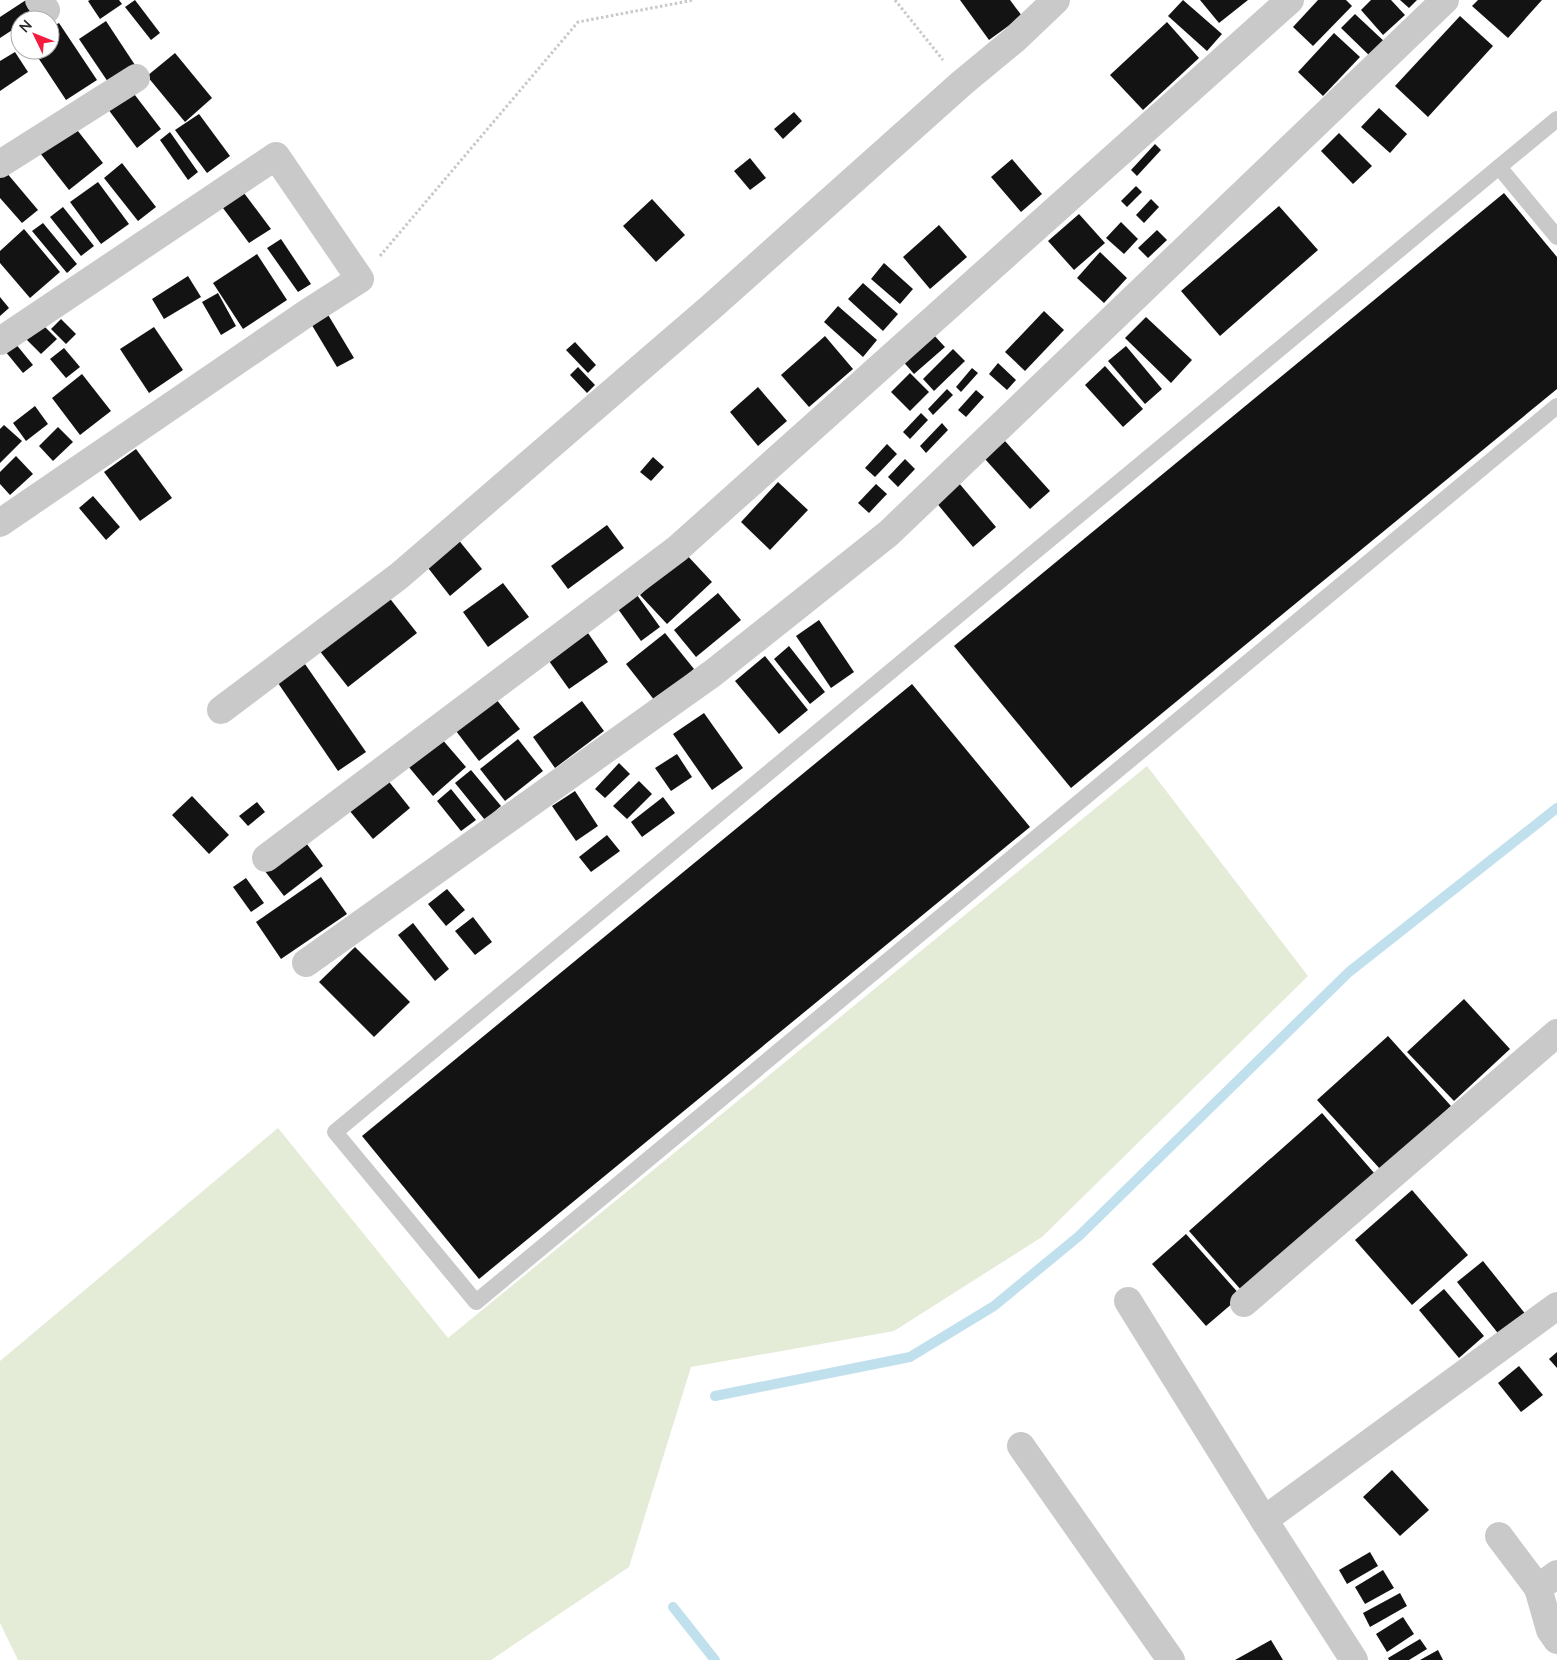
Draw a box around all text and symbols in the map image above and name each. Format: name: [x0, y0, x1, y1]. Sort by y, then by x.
north arrow: [10, 10, 60, 60]
text: N: [15, 16, 35, 36]

